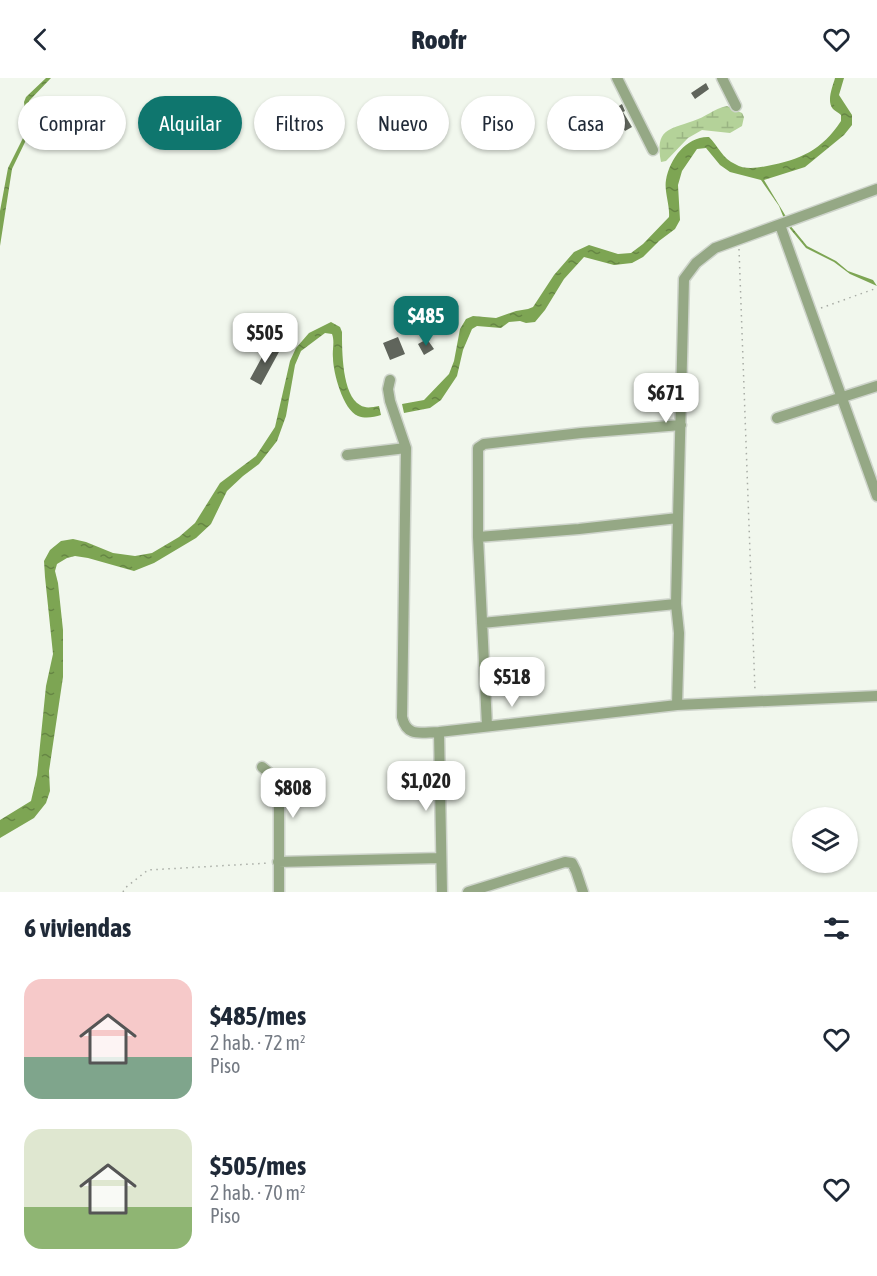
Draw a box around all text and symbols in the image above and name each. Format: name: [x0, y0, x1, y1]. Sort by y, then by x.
icon: back: [24, 23, 57, 56]
icon: heart: [820, 23, 853, 56]
text: Roofr: [411, 24, 466, 55]
chip: Comprar: [18, 96, 126, 150]
chip: Alquilar: [138, 96, 242, 150]
chip: Filtros: [254, 96, 345, 150]
chip: Nuevo: [357, 96, 449, 150]
chip: Piso: [461, 96, 535, 150]
chip: Casa: [547, 96, 625, 150]
pin: $485: [390, 296, 462, 347]
text: $485: [408, 304, 444, 327]
pin: $505: [229, 313, 301, 364]
text: $505: [247, 321, 283, 344]
pin: $671: [630, 373, 702, 424]
text: $671: [648, 381, 684, 404]
pin: $518: [476, 657, 548, 708]
text: $518: [494, 665, 530, 688]
pin: $1,020: [377, 761, 475, 812]
pin: $808: [257, 768, 329, 819]
text: $1,020: [401, 769, 451, 792]
text: $808: [275, 776, 311, 799]
map controls: [792, 807, 858, 873]
button: layers: [792, 807, 858, 873]
icon: filters: [820, 912, 853, 945]
text: 6 viviendas: [24, 913, 131, 943]
text: $485/mes: [210, 1001, 306, 1031]
icon: home: [72, 1003, 144, 1075]
icon: heart: [820, 1023, 853, 1056]
text: 2 hab. · 72 m²: [210, 1031, 305, 1054]
text: Piso: [210, 1054, 240, 1077]
text: $505/mes: [210, 1151, 306, 1181]
icon: home: [72, 1153, 144, 1225]
icon: heart: [820, 1173, 853, 1206]
text: 2 hab. · 70 m²: [210, 1181, 305, 1204]
text: Piso: [210, 1204, 240, 1227]

